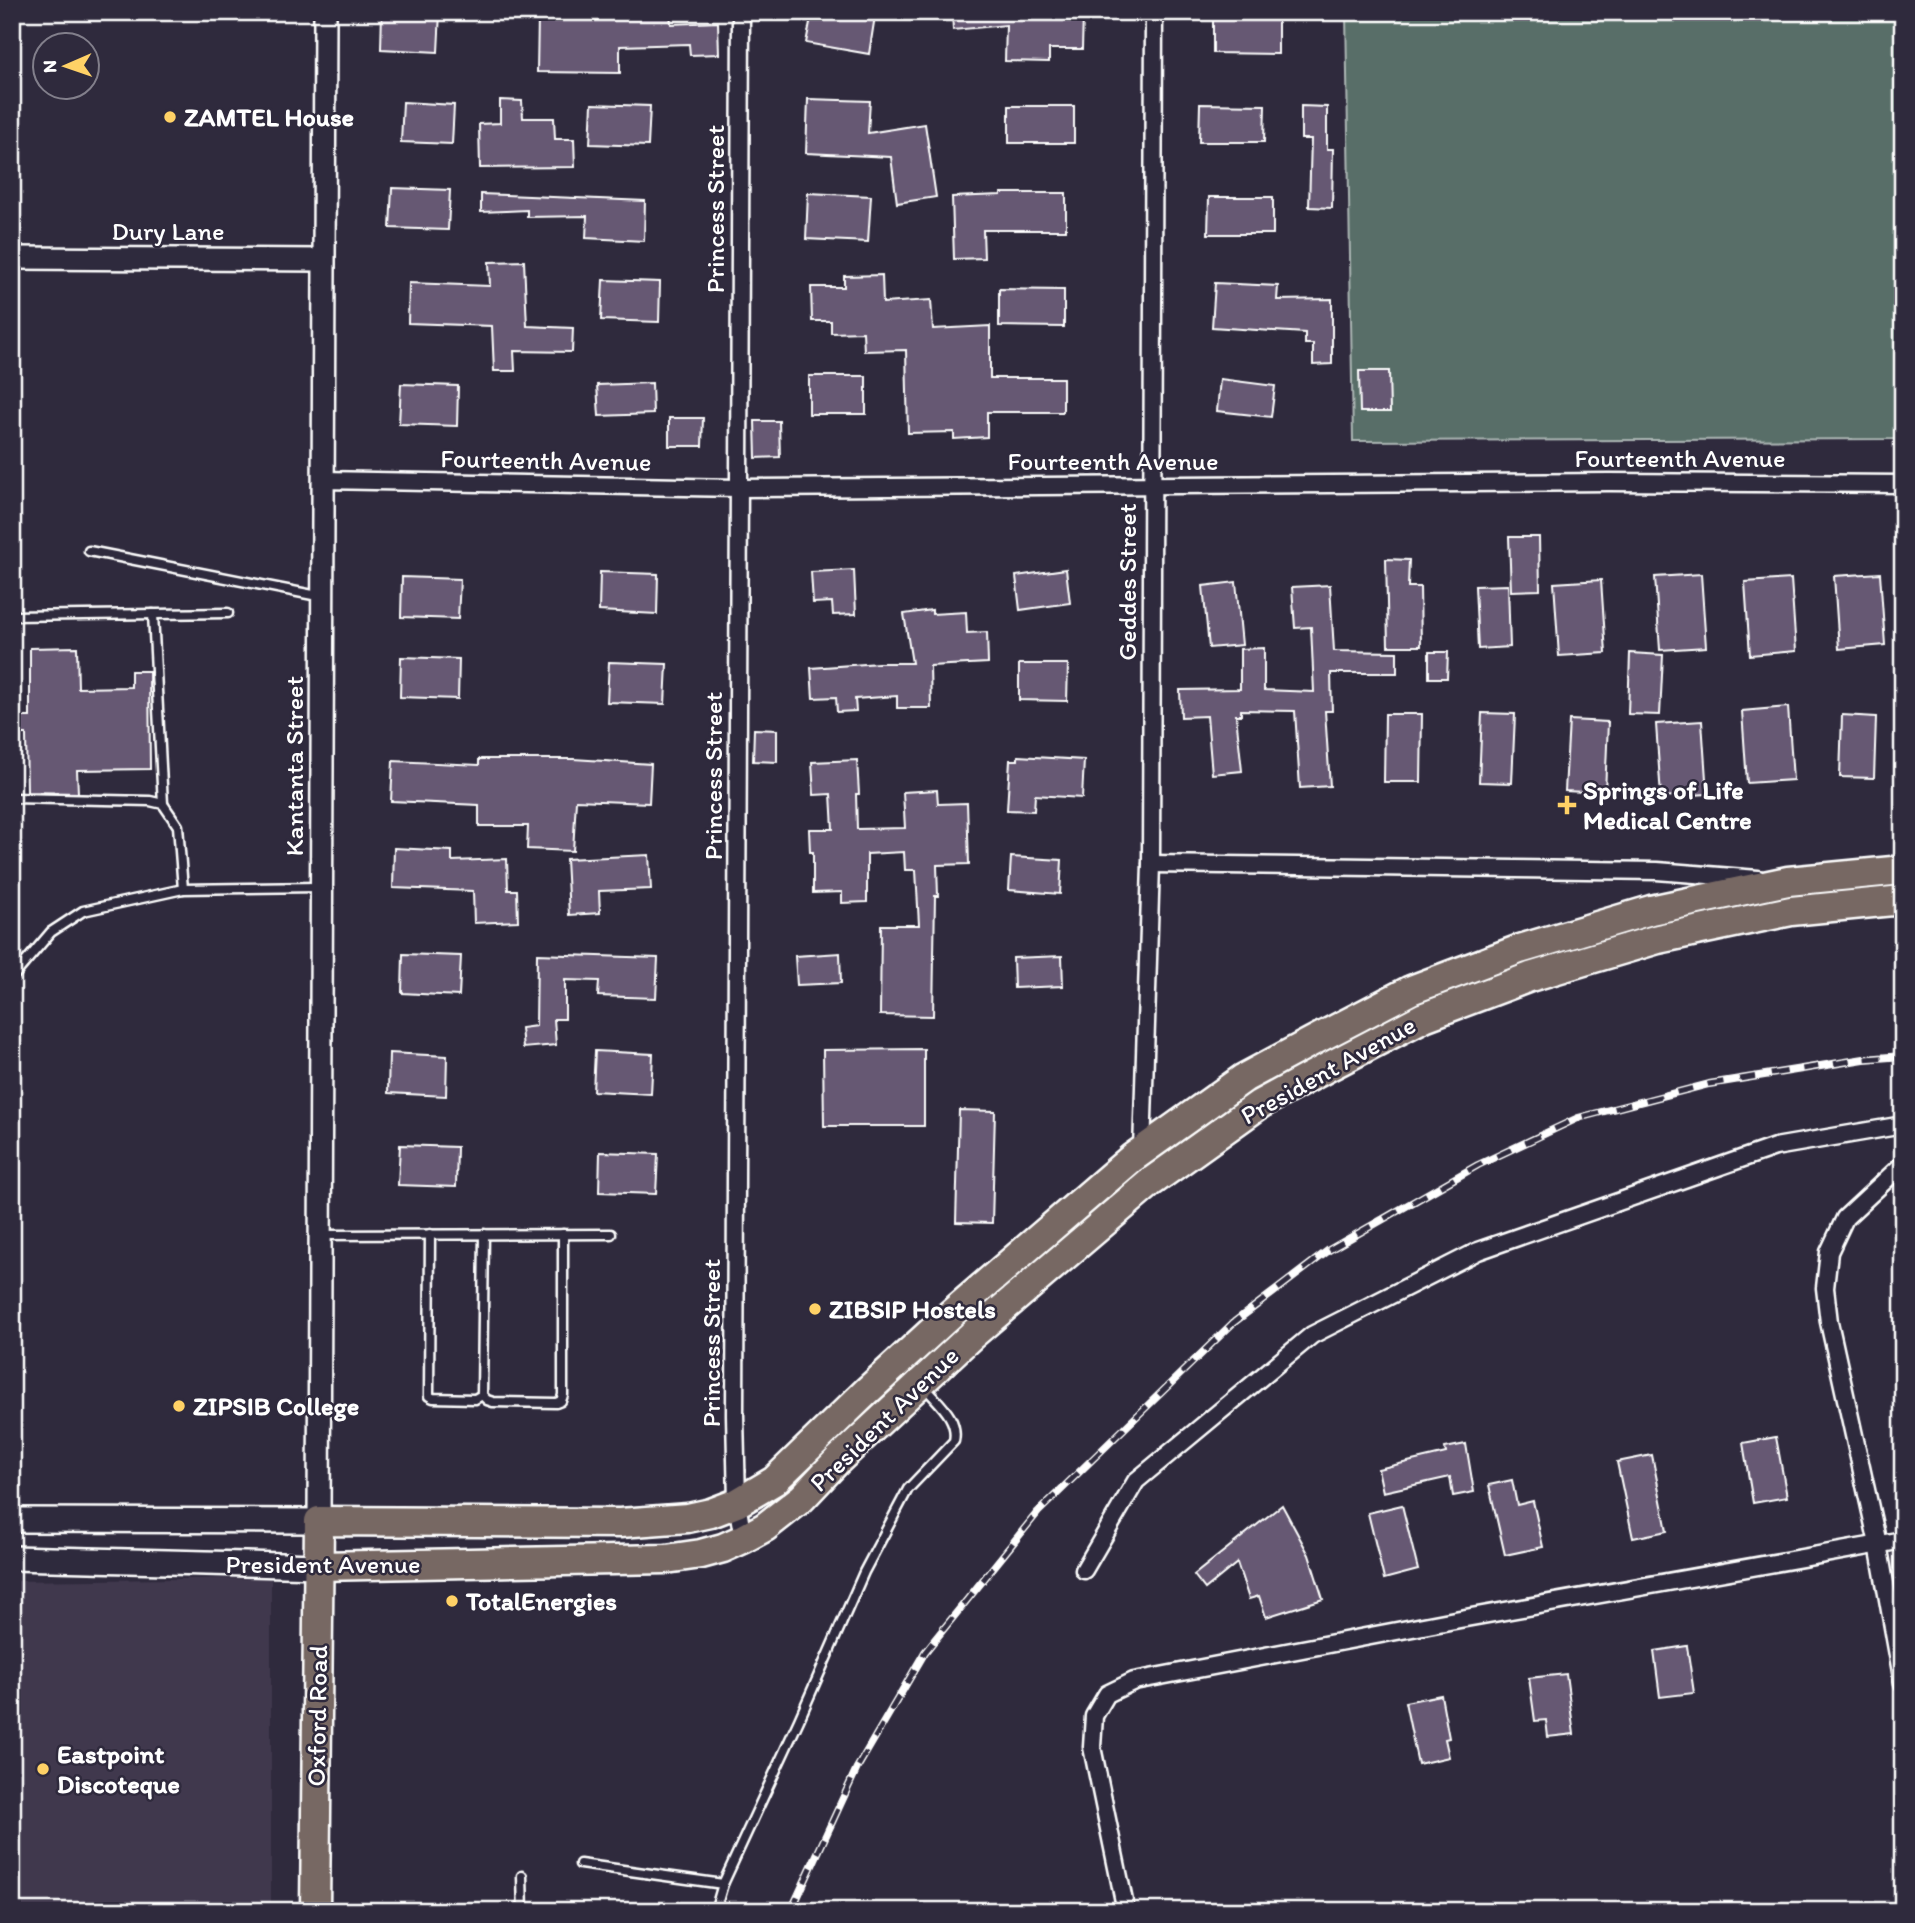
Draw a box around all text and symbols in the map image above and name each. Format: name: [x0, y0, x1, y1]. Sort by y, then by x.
north arrow: [32, 32, 102, 102]
text: N: [38, 60, 61, 73]
place label: ZAMTEL House: [184, 101, 354, 133]
marker: ZAMTEL House: [162, 109, 178, 125]
street label: Princess Street: [699, 125, 731, 293]
street label: Dury Lane: [111, 215, 225, 247]
street label: Fourteenth Avenue: [440, 442, 652, 478]
street label: Fourteenth Avenue: [1574, 442, 1786, 474]
street label: Fourteenth Avenue: [1007, 445, 1219, 477]
street label: Geddes Street: [1111, 503, 1143, 661]
street label: Kantanta Street: [278, 676, 310, 856]
street label: Princess Street: [697, 692, 729, 860]
place label: Springs of Life Medical Centre: [1583, 774, 1752, 836]
marker: Springs of Life Medical Centre: [1557, 795, 1577, 815]
street label: President Avenue: [1235, 1009, 1421, 1131]
street label: Princess Street: [695, 1259, 727, 1427]
place label: ZIBSIP Hostels: [829, 1293, 996, 1325]
marker: ZIBSIP Hostels: [807, 1301, 823, 1317]
street label: President Avenue: [803, 1340, 965, 1498]
place label: ZIPSIB College: [193, 1390, 359, 1422]
marker: ZIPSIB College: [171, 1398, 187, 1414]
street label: President Avenue: [225, 1548, 421, 1580]
place label: TotalEnergies: [465, 1585, 617, 1617]
marker: TotalEnergies: [444, 1593, 460, 1609]
street label: Oxford Road: [300, 1645, 334, 1787]
place label: Eastpoint Discoteque: [57, 1738, 180, 1800]
marker: Eastpoint Discoteque: [35, 1761, 51, 1777]

